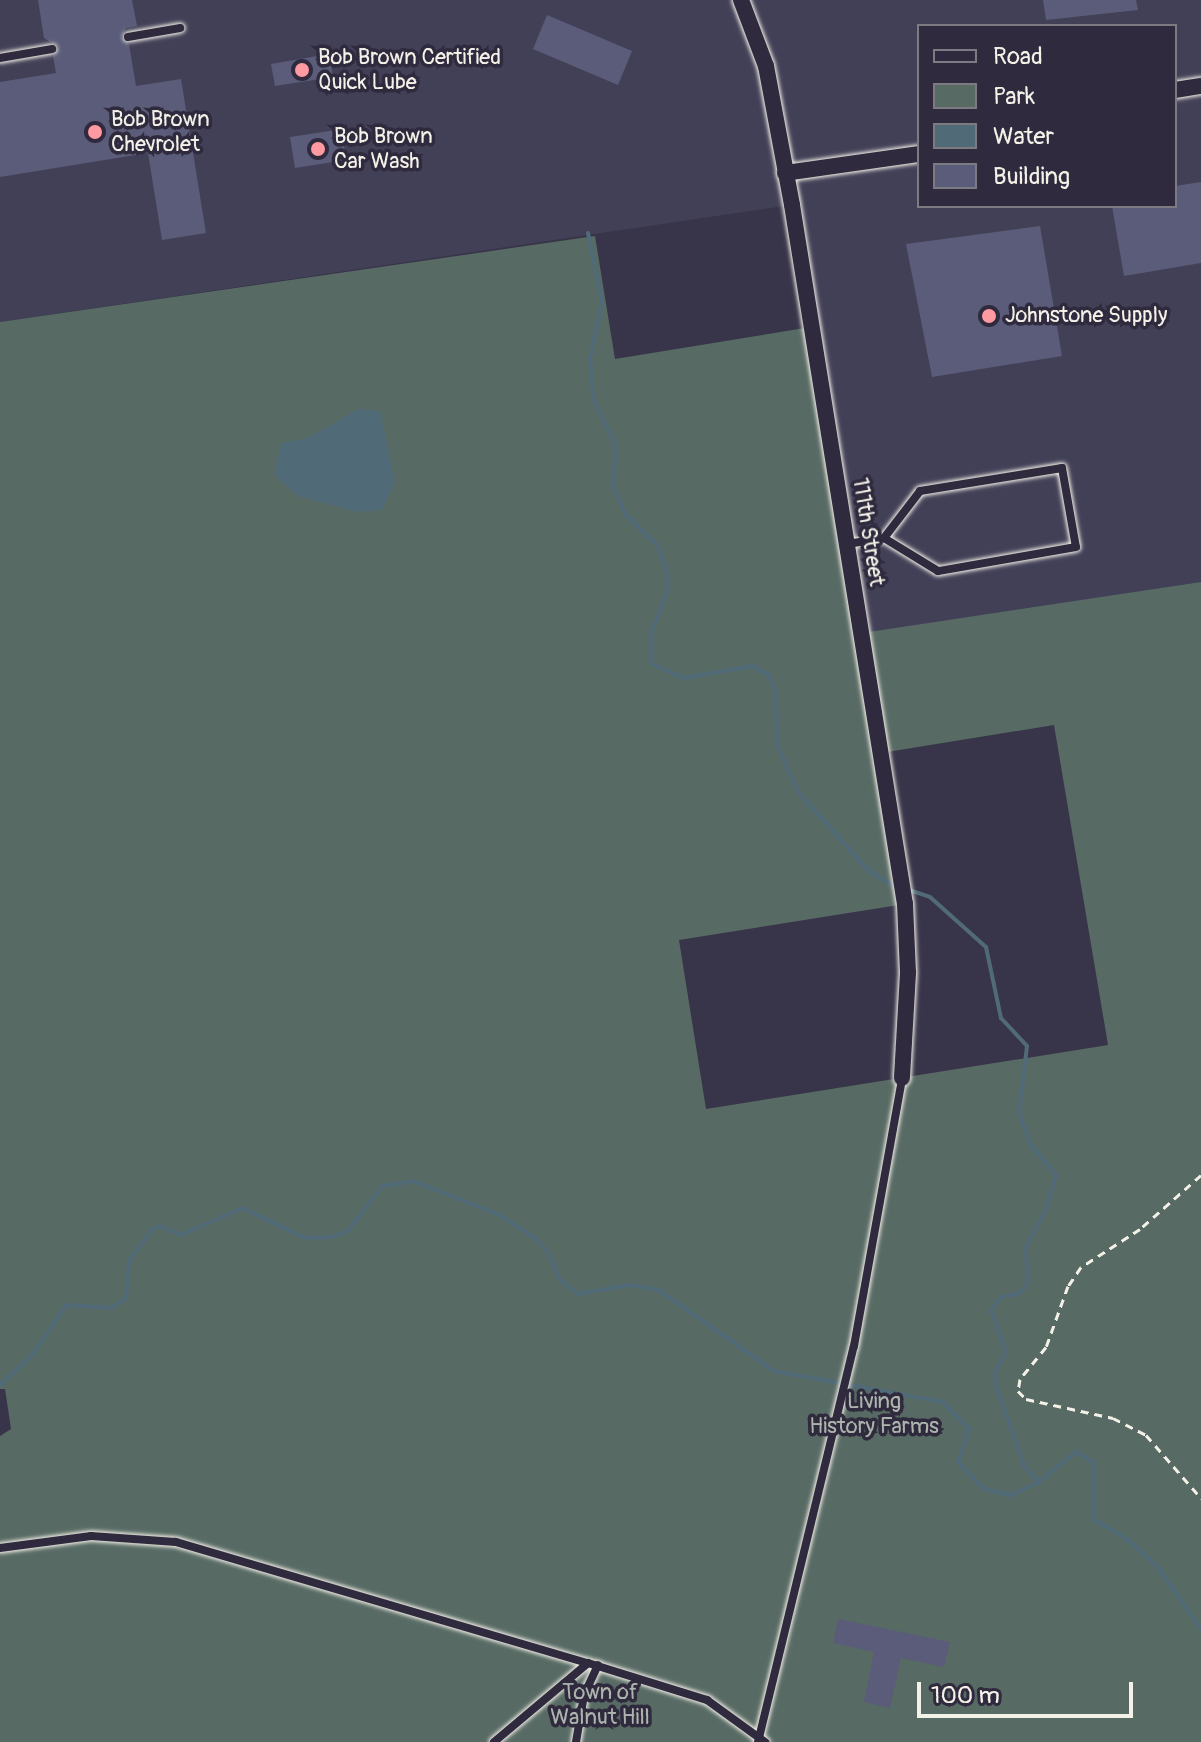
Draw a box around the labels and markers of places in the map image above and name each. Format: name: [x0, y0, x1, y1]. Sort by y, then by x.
place label: Bob Brown Certified Quick Lube: [318, 44, 501, 96]
marker: Bob Brown Certified Quick Lube: [293, 61, 311, 79]
place label: Bob Brown Chevrolet: [111, 106, 210, 158]
marker: Bob Brown Chevrolet: [86, 123, 104, 141]
place label: Bob Brown Car Wash: [334, 123, 433, 174]
marker: Bob Brown Car Wash: [309, 140, 327, 158]
place label: Johnstone Supply: [1005, 303, 1167, 329]
marker: Johnstone Supply: [980, 307, 998, 325]

